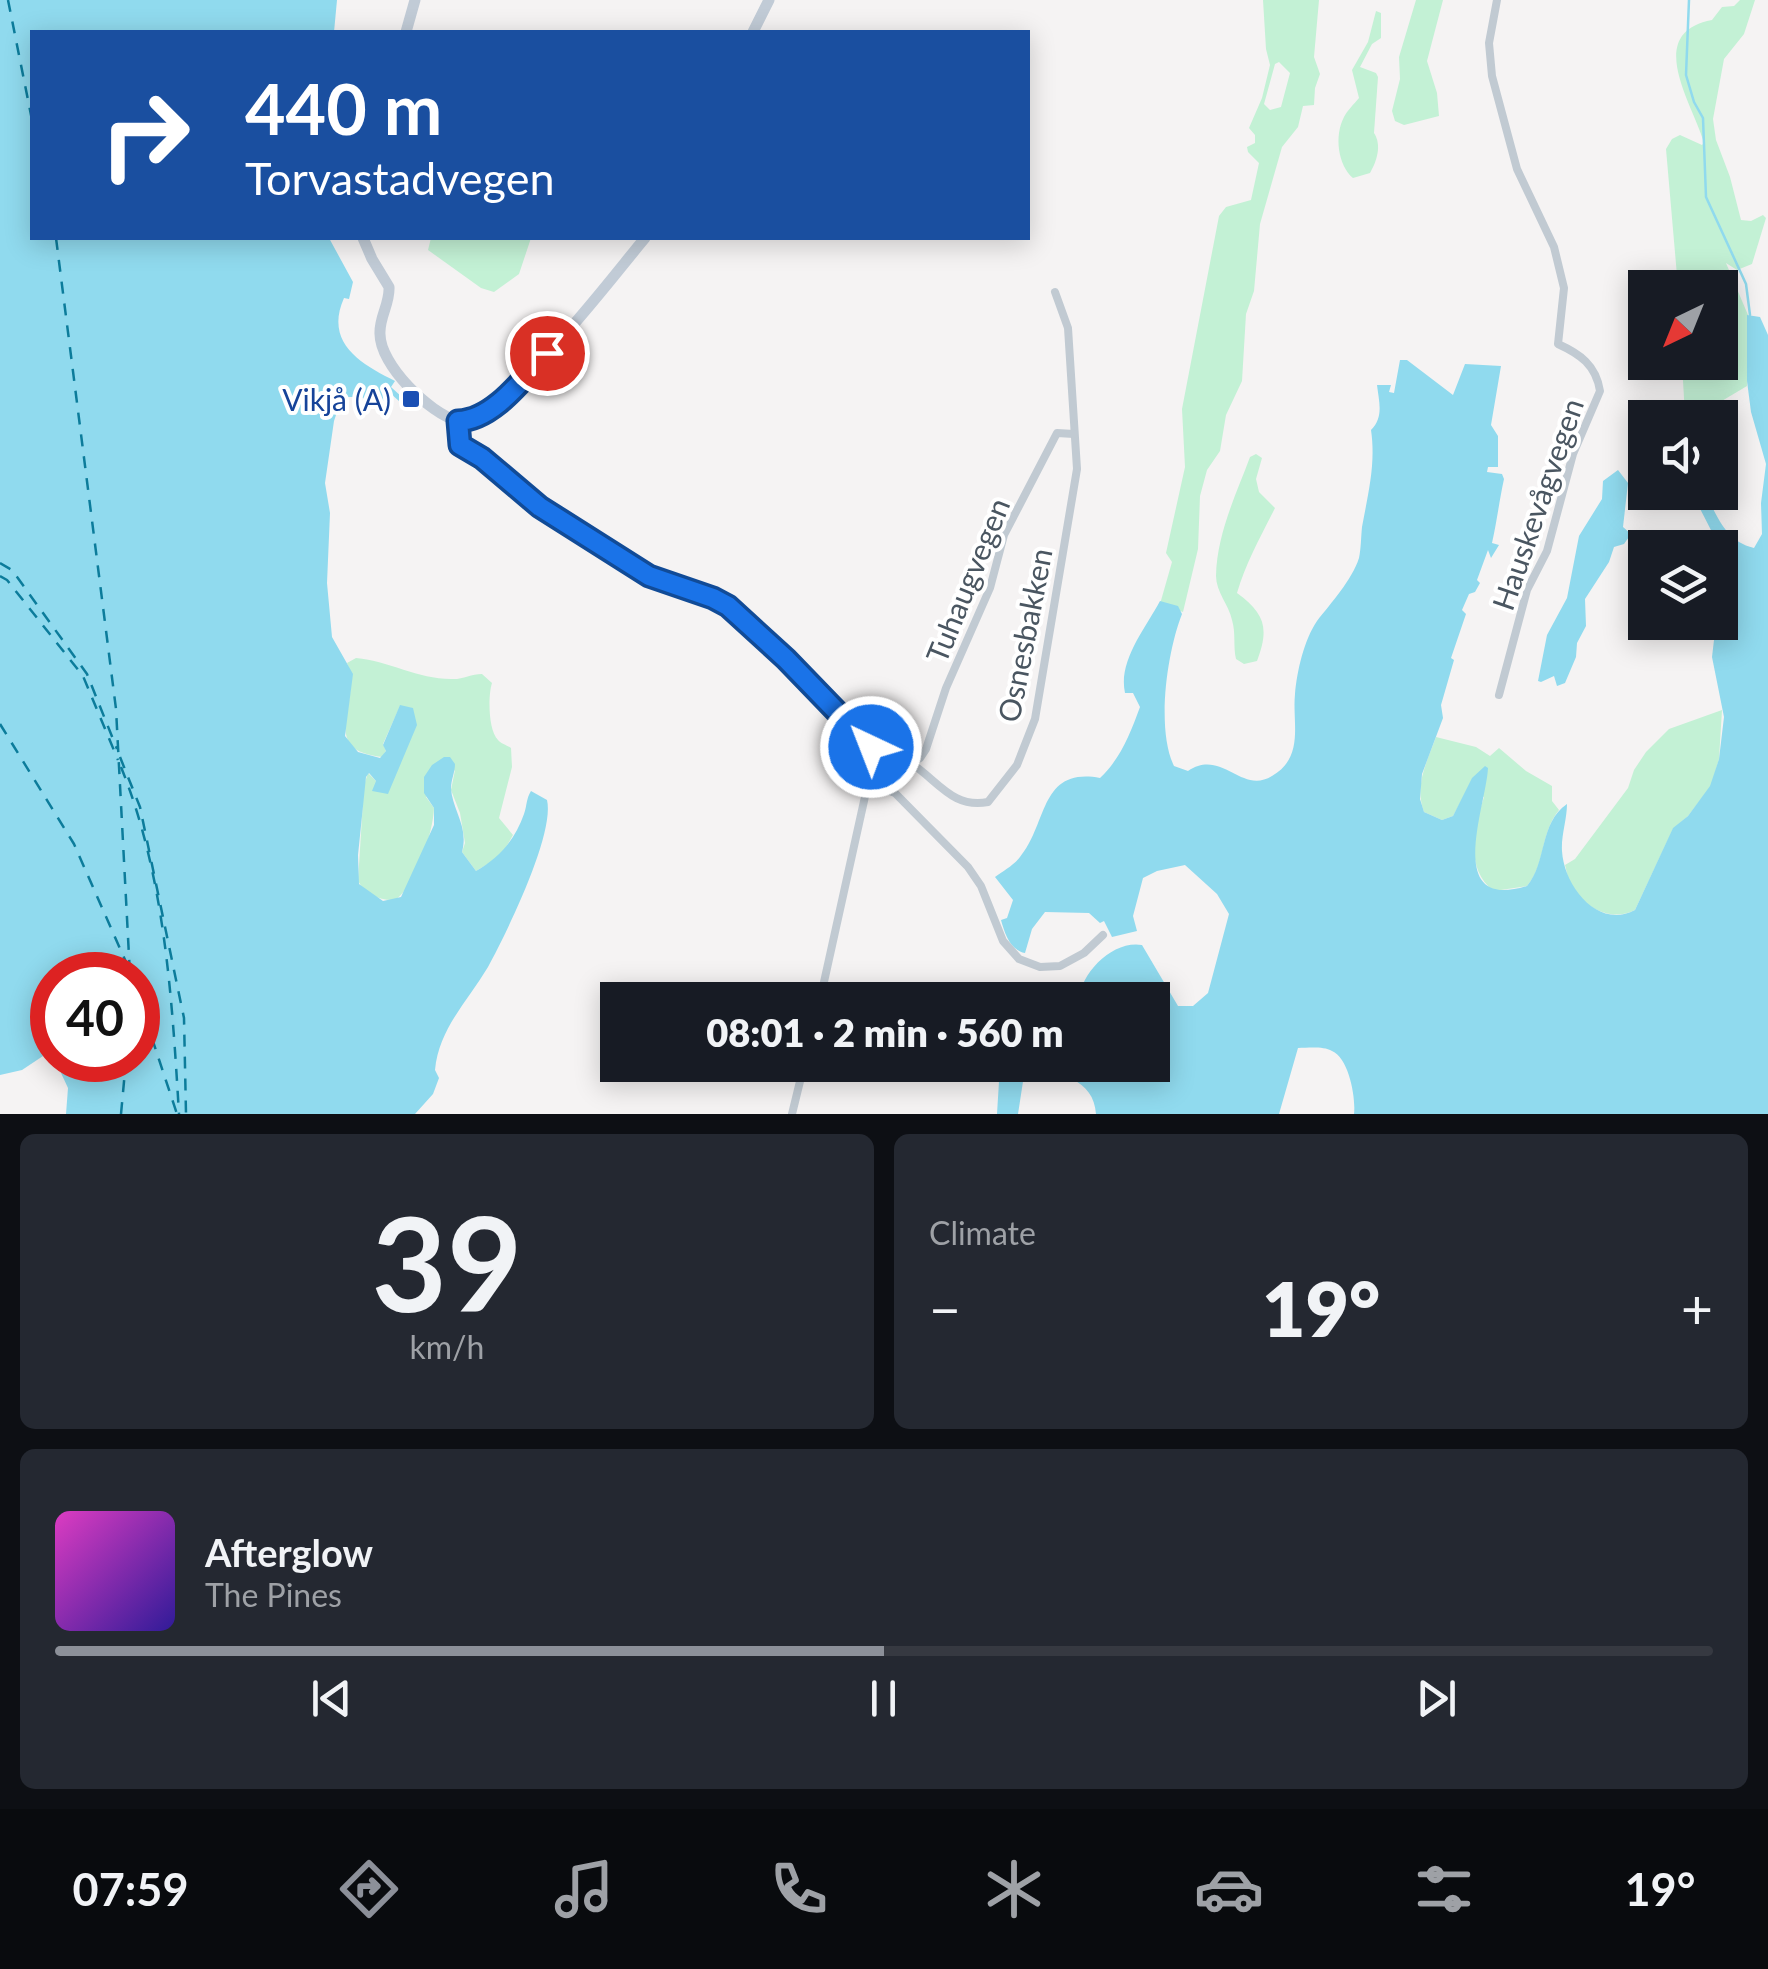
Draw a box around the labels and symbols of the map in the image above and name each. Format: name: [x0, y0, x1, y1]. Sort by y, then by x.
north arrow: [1628, 270, 1738, 380]
pin: [505, 311, 590, 396]
place label: Vikjå (A): [282, 381, 391, 417]
marker: Vikjå (A): [400, 388, 422, 410]
street label: Hauskevågvegen: [1484, 393, 1590, 615]
street label: Tuhaugvegen: [918, 493, 1016, 667]
street label: Osnesbakken: [990, 545, 1058, 725]
position arrow: [819, 695, 923, 799]
speed limit sign: 40: [30, 952, 160, 1082]

